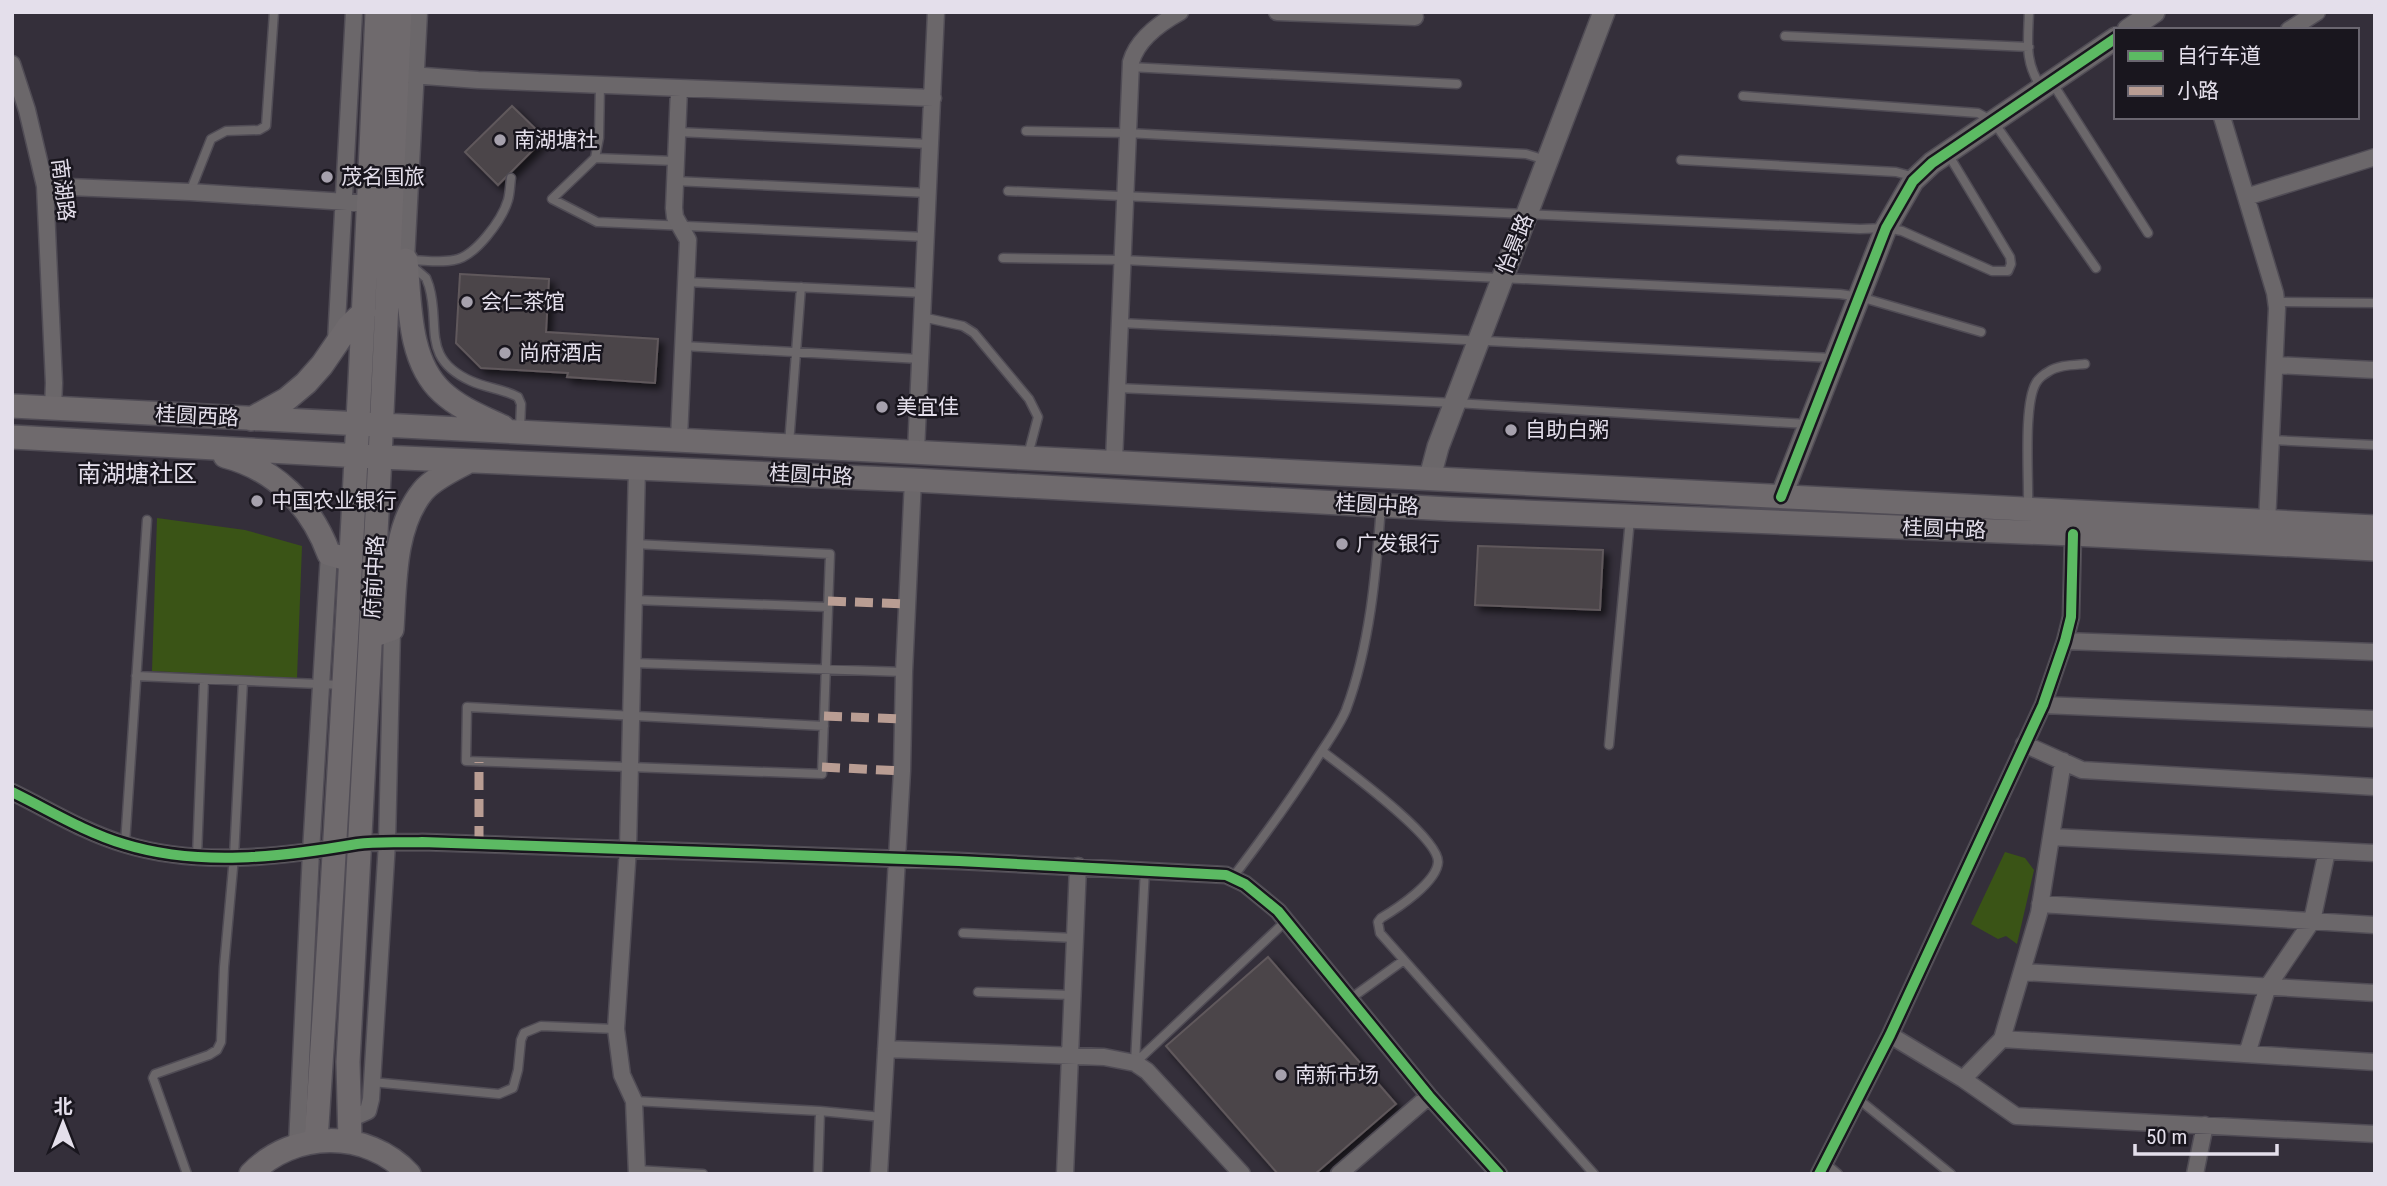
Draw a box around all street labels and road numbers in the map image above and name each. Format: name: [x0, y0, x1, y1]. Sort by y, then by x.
street label: 南湖路: [47, 157, 79, 223]
street label: 怡景路: [1492, 210, 1538, 278]
street label: 桂圆西路: [154, 402, 240, 430]
street label: 桂圆中路: [768, 461, 854, 489]
street label: 桂圆中路: [1334, 491, 1420, 519]
street label: 桂圆中路: [1902, 516, 1986, 542]
street label: 府前中路: [360, 534, 388, 620]

